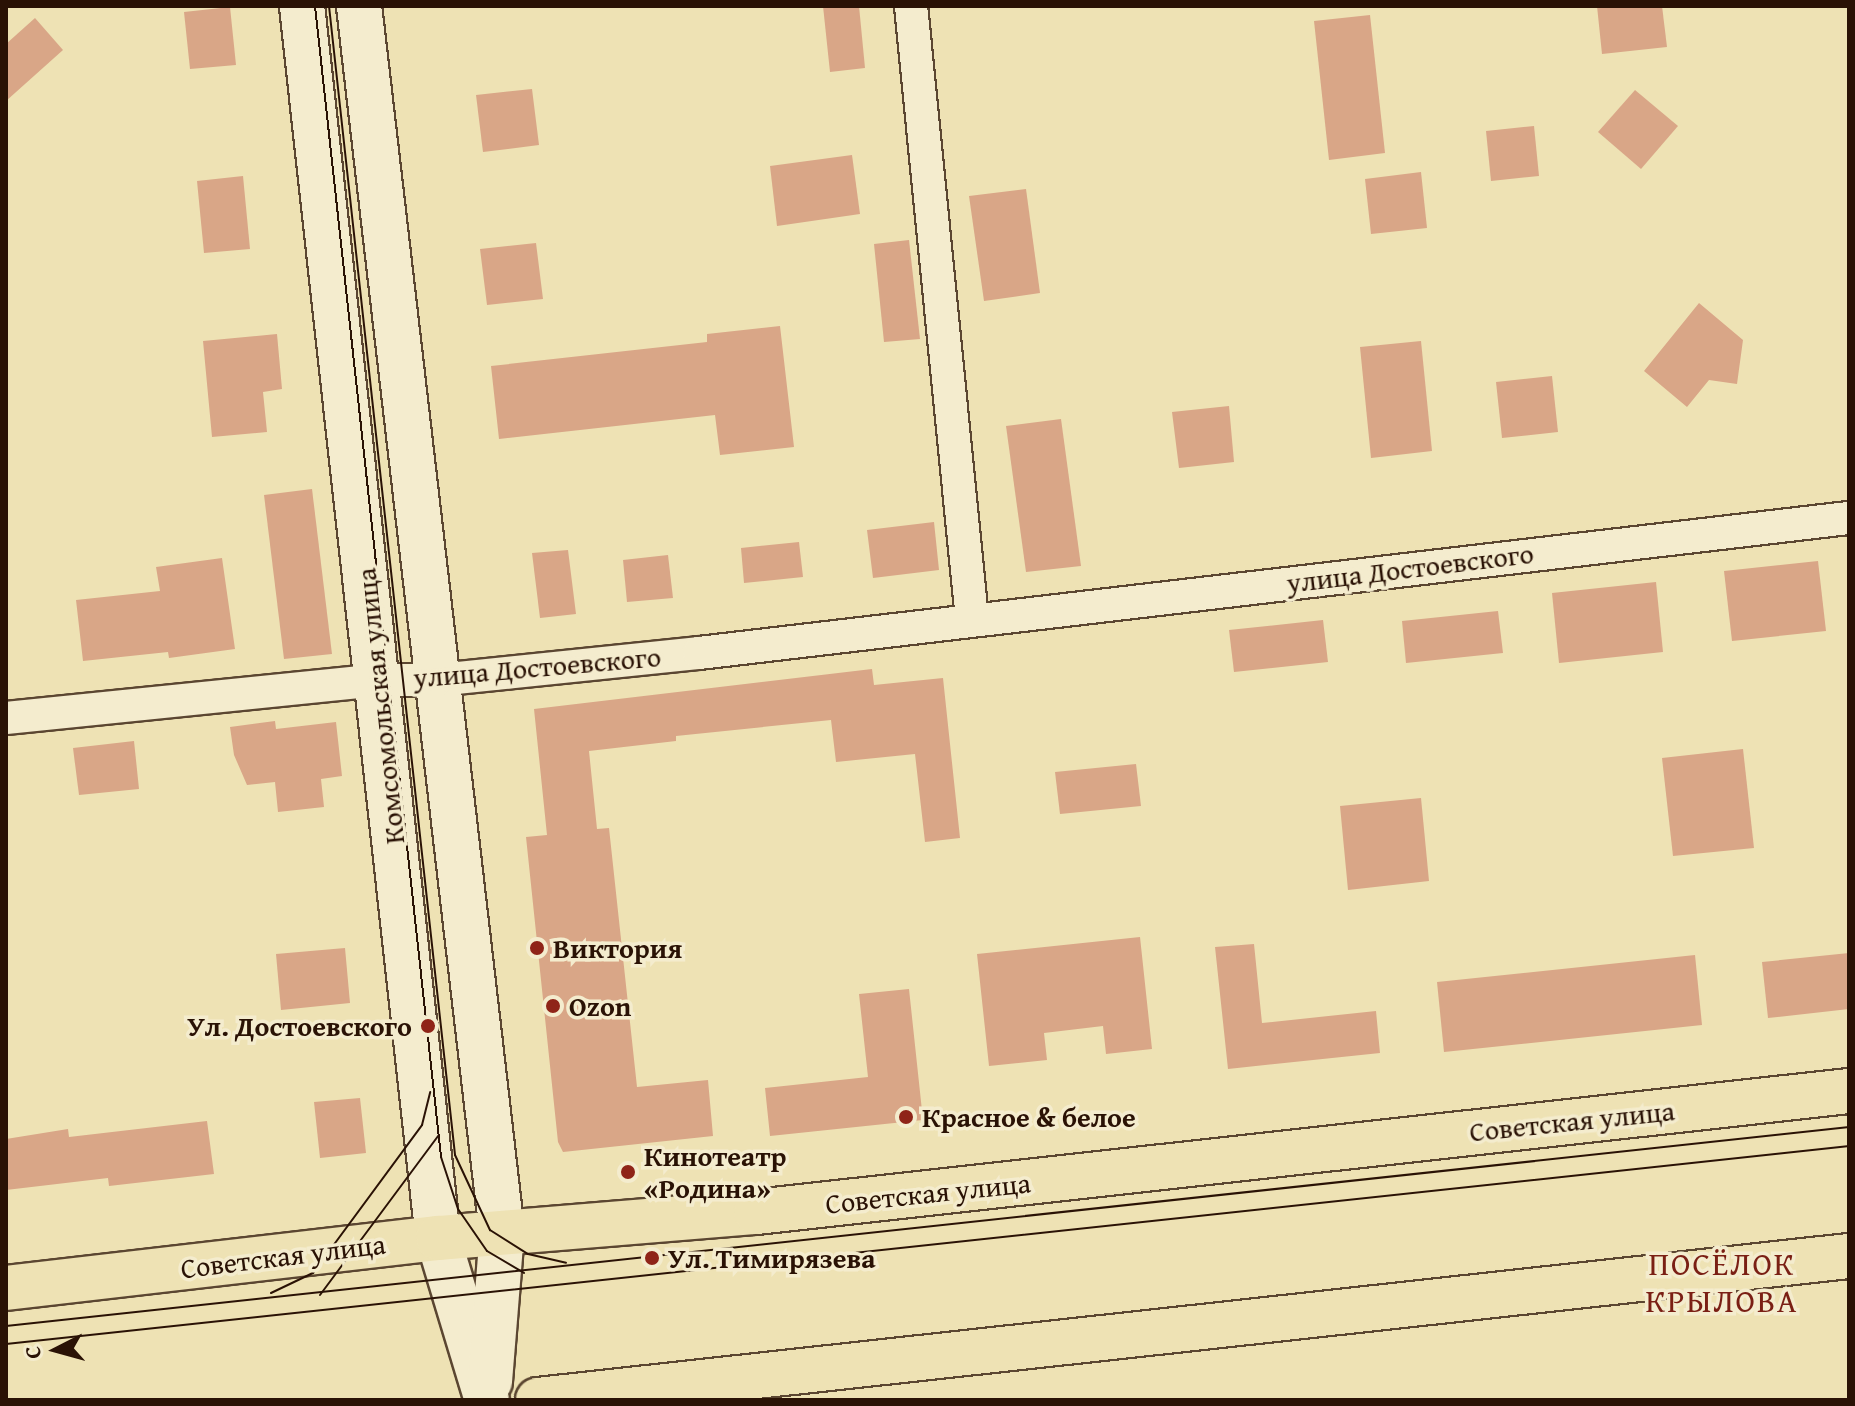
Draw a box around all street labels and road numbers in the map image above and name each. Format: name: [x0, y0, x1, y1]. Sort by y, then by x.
street label: улица Достоевского: [1285, 536, 1535, 600]
street label: Комсомольская улица: [349, 566, 411, 846]
street label: улица Достоевского: [412, 639, 662, 695]
street label: Советская улица: [1468, 1094, 1676, 1148]
street label: Советская улица: [824, 1166, 1032, 1220]
street label: Советская улица: [179, 1227, 387, 1285]

